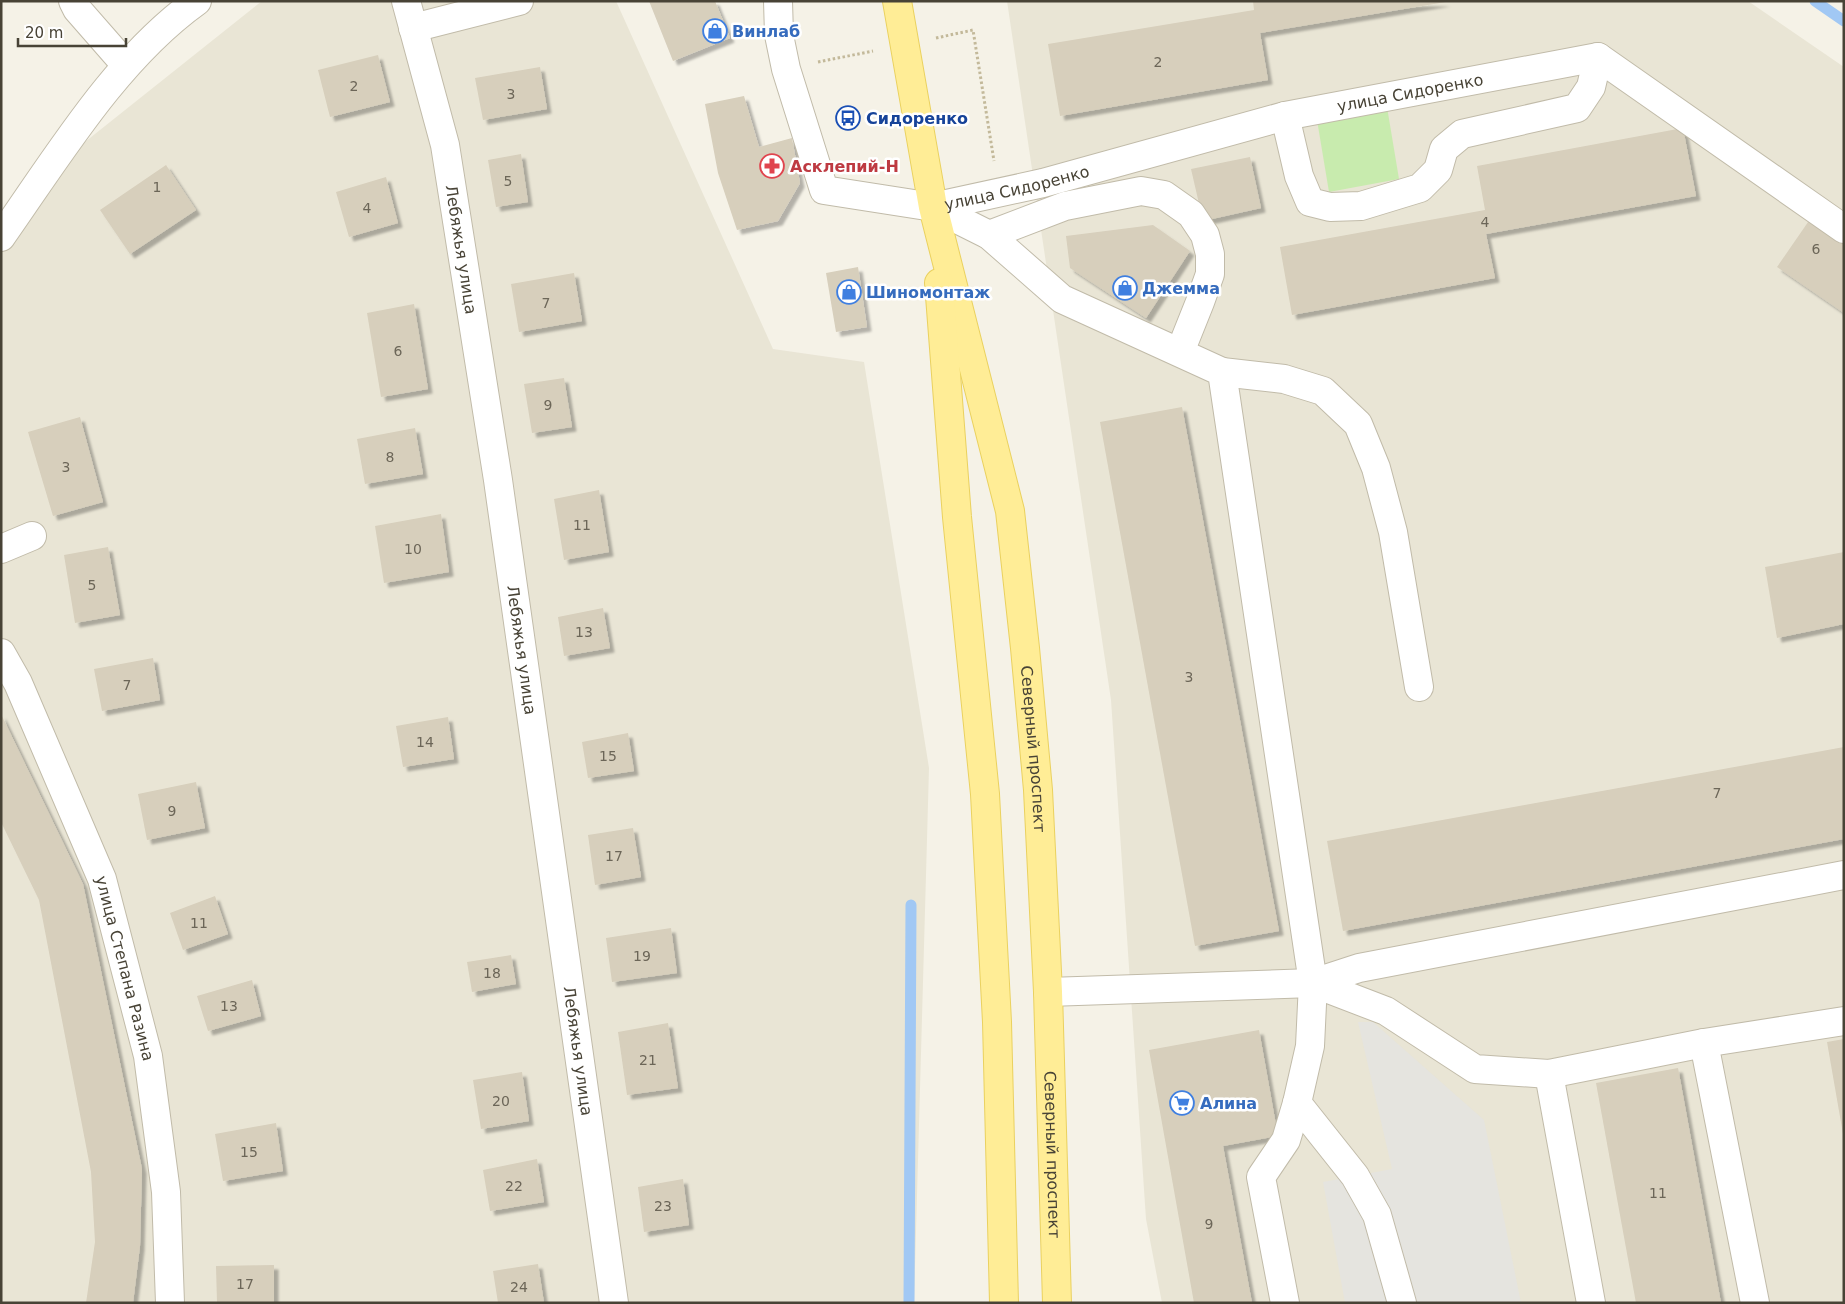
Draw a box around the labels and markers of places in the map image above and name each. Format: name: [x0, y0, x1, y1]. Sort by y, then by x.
shop icon: Винлаб: [702, 18, 728, 44]
place label: Винлаб: [732, 22, 800, 41]
bus stop icon: Сидоренко: [835, 105, 861, 131]
place label: Сидоренко: [866, 109, 968, 128]
pharmacy icon: Асклепий-Н: [759, 153, 785, 179]
place label: Асклепий-Н: [790, 157, 899, 176]
shop icon: Джемма: [1112, 275, 1138, 301]
shop icon: Шиномонтаж: [836, 279, 862, 305]
place label: Джемма: [1142, 279, 1220, 298]
place label: Шиномонтаж: [866, 283, 990, 302]
supermarket icon: Алина: [1169, 1090, 1195, 1116]
place label: Алина: [1200, 1094, 1257, 1113]

